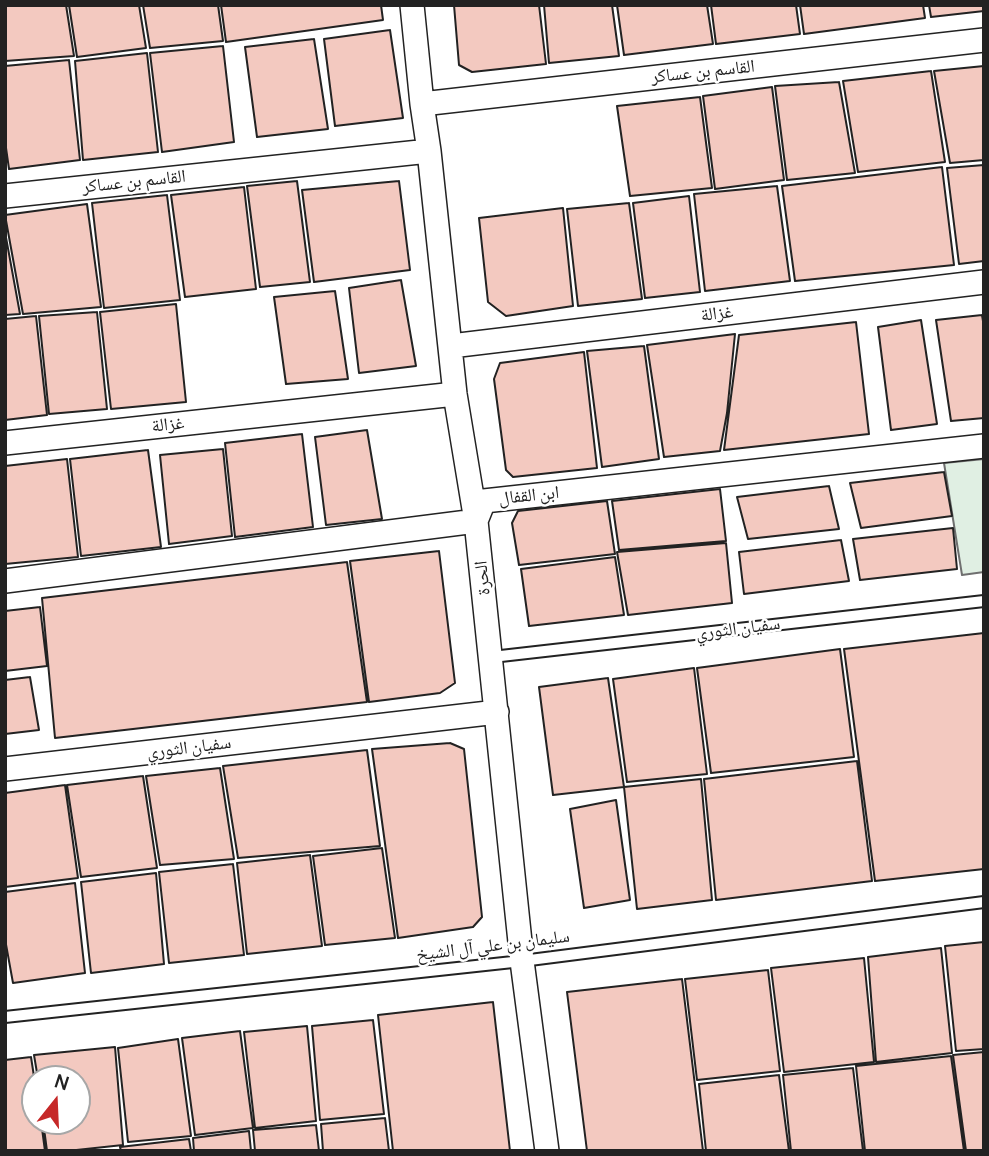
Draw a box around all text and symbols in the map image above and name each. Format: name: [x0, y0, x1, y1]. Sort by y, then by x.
street label: القاسم بن عساكر: [650, 56, 756, 88]
street label: القاسم بن عساكر: [81, 166, 187, 198]
street label: غزالة: [700, 301, 734, 327]
street label: غزالة: [151, 413, 185, 437]
street label: ابن القفال: [498, 482, 560, 510]
street label: الحرة: [470, 560, 496, 596]
street label: سفيان الثوري: [694, 613, 782, 645]
street label: سفيان الثوري: [145, 732, 233, 764]
street label: سليمان بن علي آل الشيخ: [415, 926, 571, 966]
north arrow: [21, 1065, 91, 1135]
text: N: [51, 1067, 72, 1096]

